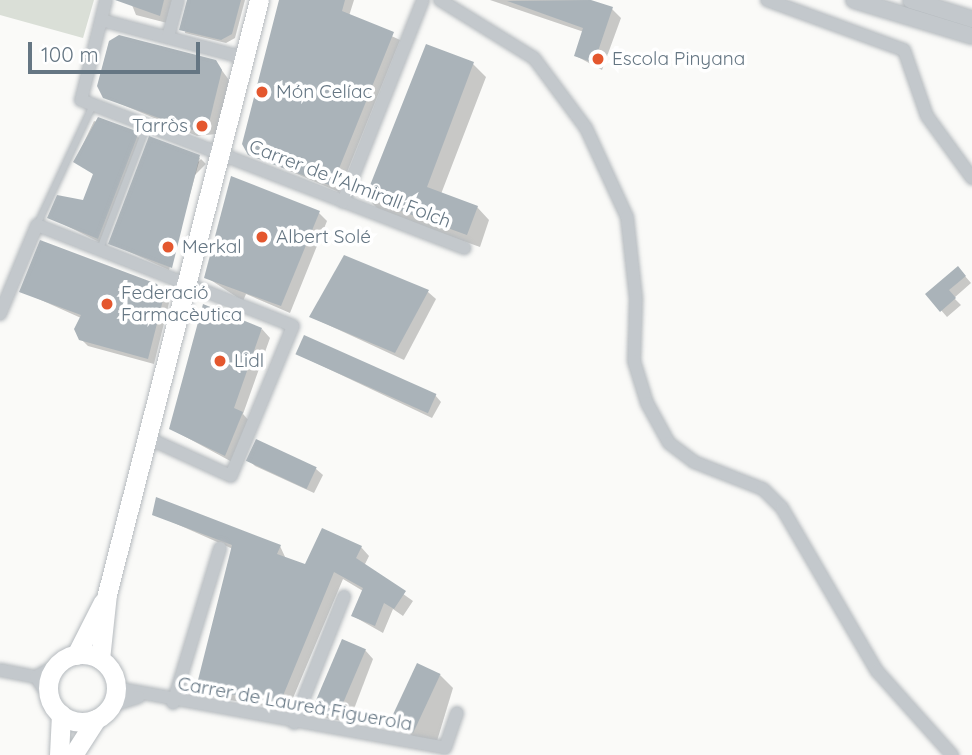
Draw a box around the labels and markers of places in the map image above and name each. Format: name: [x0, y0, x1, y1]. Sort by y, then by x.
place label: Escola Pinyana: [612, 48, 745, 70]
marker: Escola Pinyana: [590, 51, 606, 67]
place label: Món Celíac: [276, 81, 372, 103]
marker: Món Celíac: [254, 84, 270, 100]
place label: Tarròs: [132, 115, 188, 137]
marker: Tarròs: [194, 118, 210, 134]
place label: Albert Solé: [276, 226, 371, 248]
marker: Albert Solé: [254, 229, 270, 245]
place label: Merkal: [182, 236, 242, 258]
marker: Merkal: [160, 239, 176, 255]
place label: Federació Farmacèutica: [121, 282, 242, 326]
marker: Federació Farmacèutica: [99, 296, 115, 312]
place label: Lidl: [234, 350, 264, 372]
marker: Lidl: [212, 353, 228, 369]

